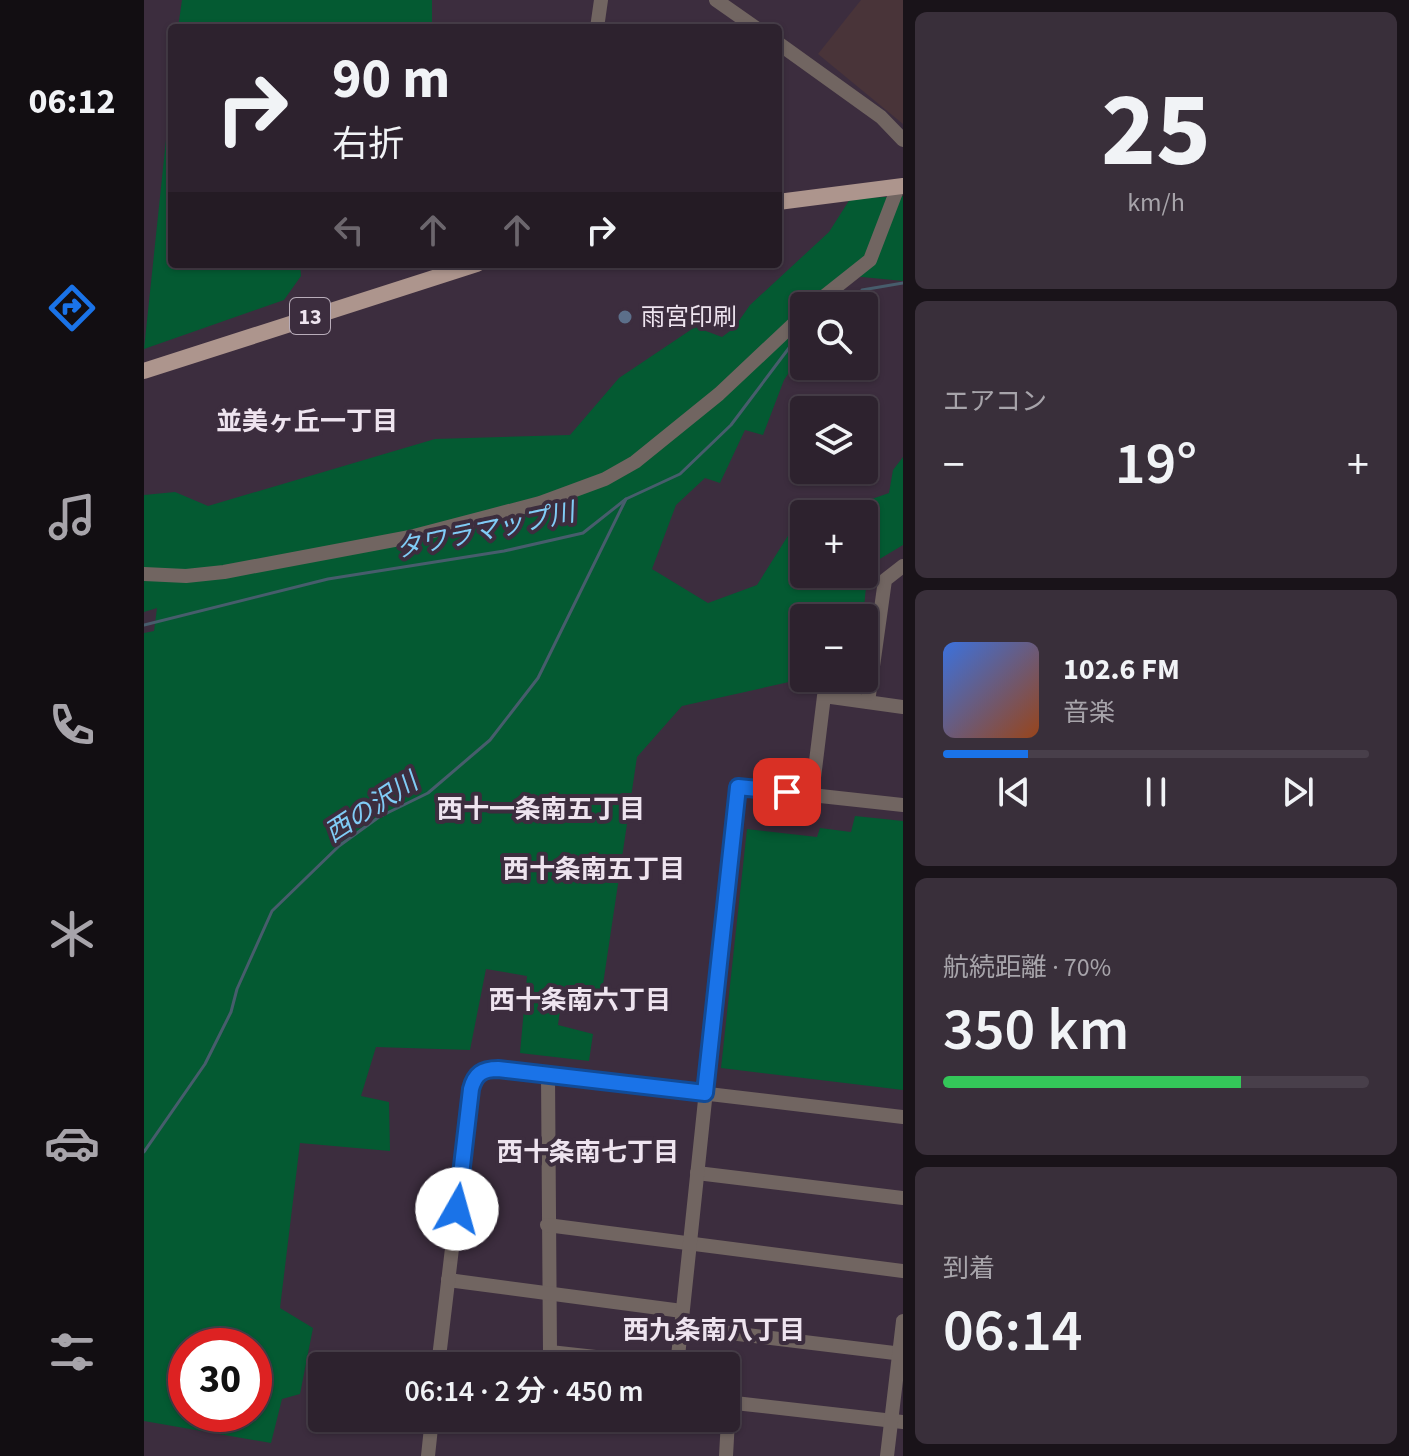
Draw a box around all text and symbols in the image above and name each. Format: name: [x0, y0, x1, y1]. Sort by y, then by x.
text: 90 m: [332, 40, 450, 119]
icon: right: [200, 56, 304, 160]
text: 25: [1101, 58, 1211, 206]
text: 06:12: [29, 76, 115, 127]
text: 右折: [332, 119, 404, 170]
text: km/h: [1127, 184, 1185, 221]
icon: left: [327, 208, 371, 252]
icon: ahead: [411, 208, 455, 252]
icon: ahead: [495, 208, 539, 252]
icon: right: [579, 208, 623, 252]
icon: directions: [44, 280, 100, 336]
map controls: [790, 292, 878, 692]
button: search: [790, 292, 878, 380]
road number: 13: [290, 298, 330, 334]
place label: 雨宮印刷: [641, 300, 737, 335]
marker: 雨宮印刷: [616, 308, 634, 326]
text: エアコン: [943, 383, 1047, 420]
button: layers: [790, 396, 878, 484]
district label: 並美ヶ丘一丁目: [216, 403, 398, 440]
text: 19°: [1115, 422, 1197, 507]
text: −: [943, 434, 965, 497]
text: +: [1347, 434, 1369, 497]
icon: music: [44, 489, 100, 545]
water label: タワラマップ川: [392, 493, 581, 568]
button: +: [790, 500, 878, 588]
button: −: [790, 604, 878, 692]
text: 102.6 FM: [1063, 648, 1180, 691]
text: 音楽: [1063, 694, 1115, 731]
icon: phone: [44, 697, 100, 753]
pin: [753, 758, 821, 826]
water label: 西の沢川: [318, 762, 427, 851]
icon: arrive: [765, 770, 809, 814]
icon: previous: [992, 770, 1036, 814]
icon: pause: [1134, 770, 1178, 814]
icon: next: [1276, 770, 1320, 814]
district label: 西十一条南五丁目: [437, 791, 645, 828]
district label: 西十条南五丁目: [503, 851, 685, 888]
icon: climate: [44, 906, 100, 962]
text: 航続距離 · 70%: [943, 949, 1111, 986]
district label: 西十条南六丁目: [489, 982, 671, 1019]
text: 350 km: [943, 988, 1129, 1073]
icon: car: [44, 1115, 100, 1171]
district label: 西十条南七丁目: [497, 1134, 679, 1171]
position arrow: [415, 1167, 499, 1251]
text: 到着: [943, 1250, 995, 1287]
text: 06:14: [943, 1289, 1083, 1374]
district label: 西九条南八丁目: [623, 1312, 805, 1349]
icon: filters: [44, 1324, 100, 1380]
speed limit sign: 30: [168, 1328, 272, 1432]
text: 06:14 · 2 分 · 450 m: [404, 1370, 644, 1413]

